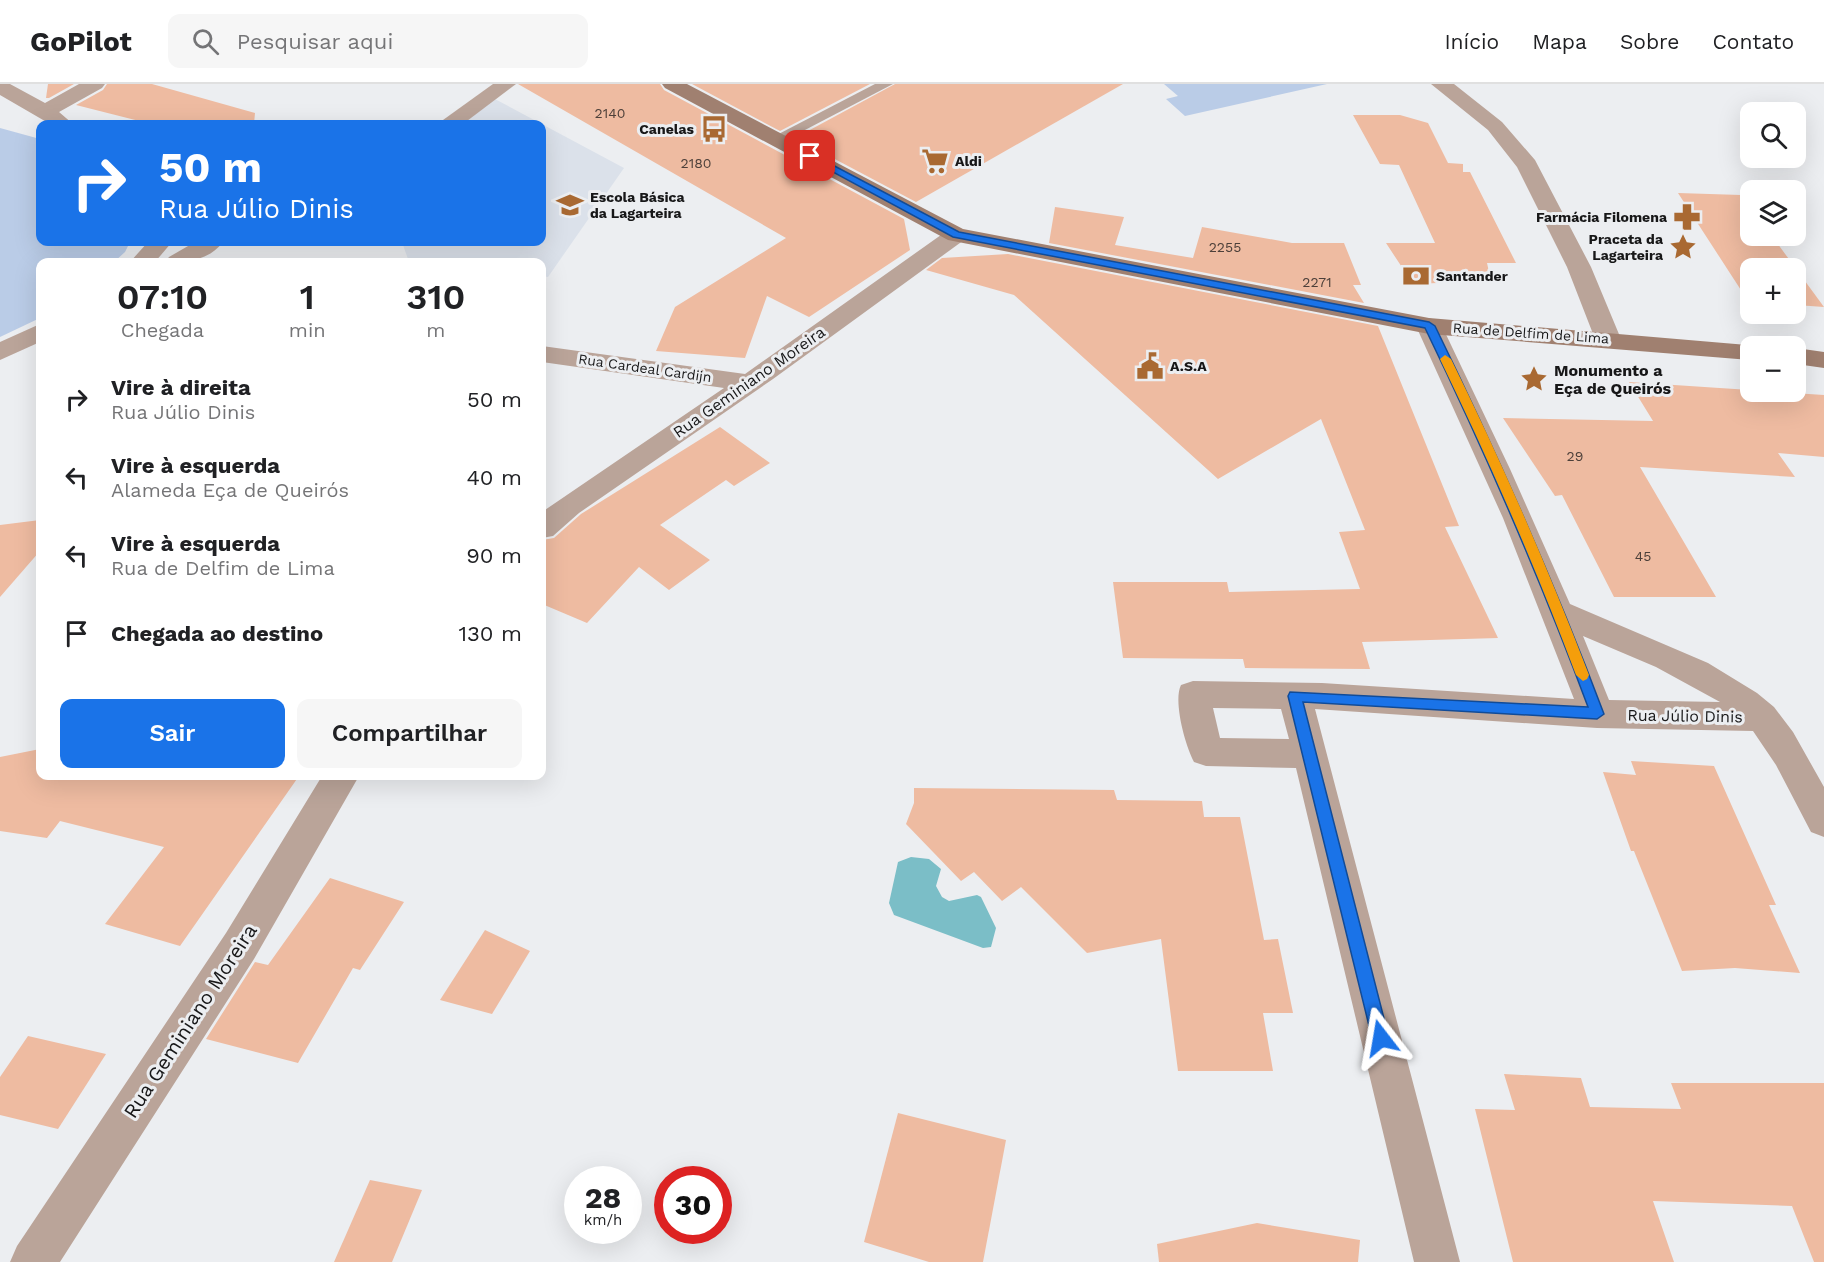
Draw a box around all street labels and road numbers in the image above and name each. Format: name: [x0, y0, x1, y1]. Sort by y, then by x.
street label: Rua de Delfim de Lima: [1452, 320, 1610, 346]
street label: Rua Geminiano Moreira: [669, 322, 829, 442]
street label: Rua Cardeal Cardijn: [577, 351, 713, 385]
street label: Rua Júlio Dinis: [1627, 705, 1743, 727]
street label: Rua Geminiano Moreira: [118, 919, 262, 1123]

